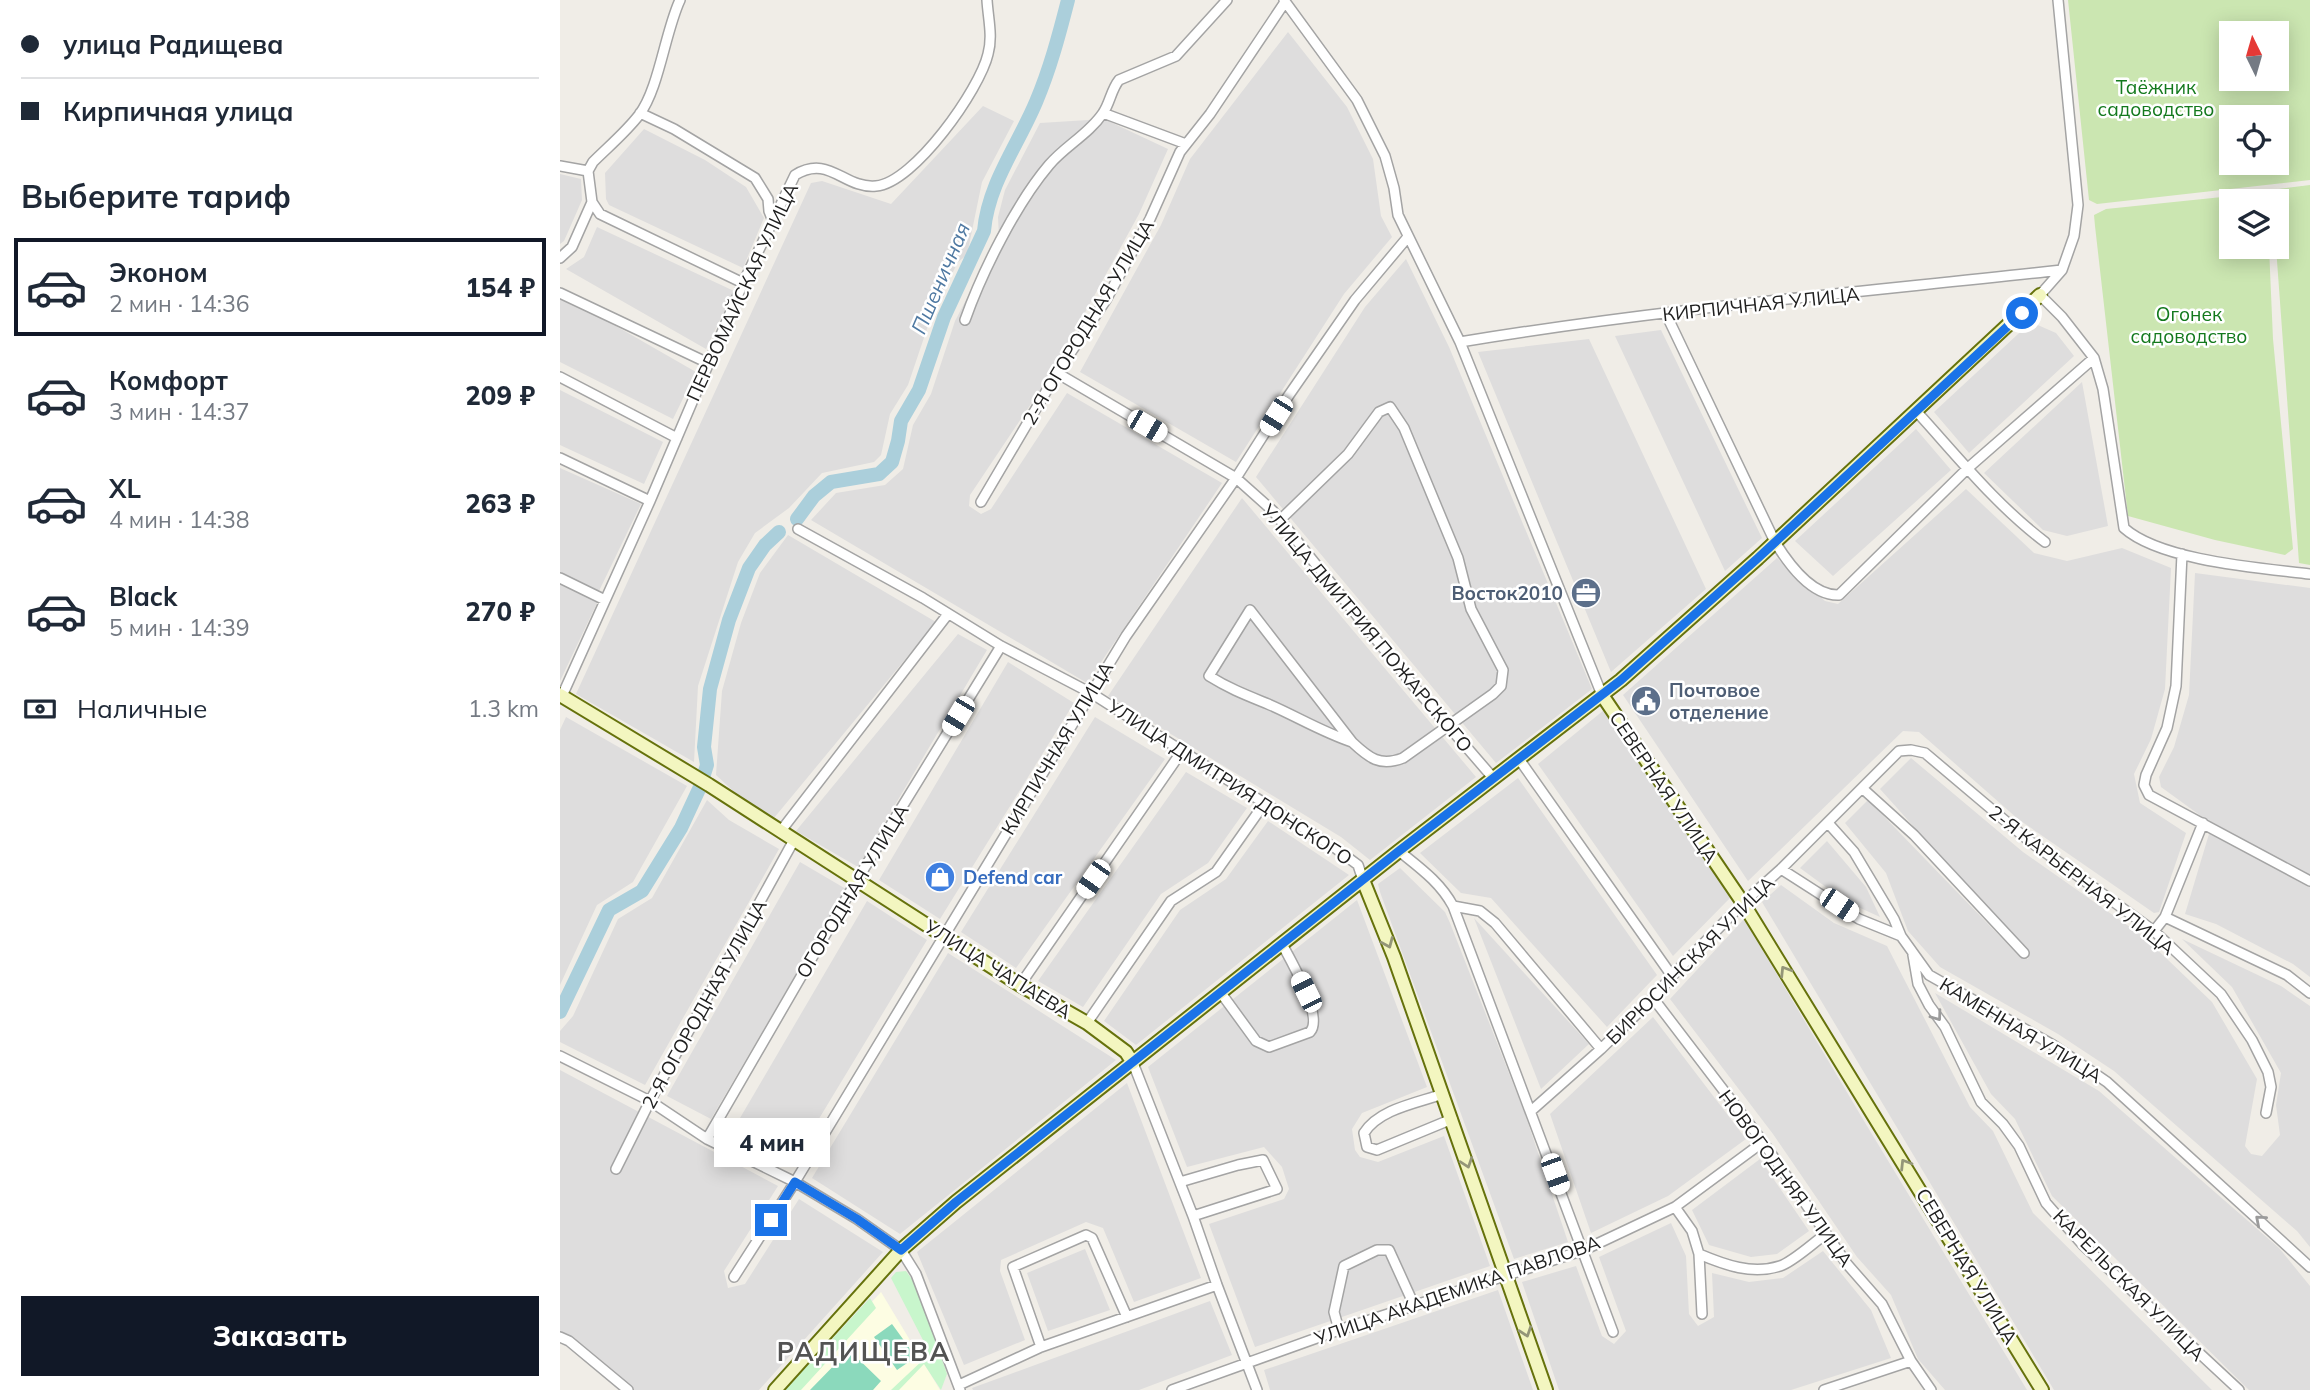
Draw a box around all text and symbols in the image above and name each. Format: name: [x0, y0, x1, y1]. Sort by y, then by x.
north arrow: [2219, 21, 2289, 91]
map controls: [2219, 21, 2289, 259]
text: улица Радищева: [63, 28, 284, 61]
park label: Таёжник садоводство: [2098, 75, 2214, 121]
text: Кирпичная улица: [63, 95, 294, 128]
button: locate: [2219, 105, 2289, 175]
text: Выберите тариф: [21, 176, 291, 216]
street label: ПЕРВОМАЙСКАЯ УЛИЦА: [681, 179, 803, 405]
button: layers: [2219, 189, 2289, 259]
street label: 2-Я ОГОРОДНАЯ УЛИЦА: [1017, 215, 1159, 429]
water label: Пшеничная: [905, 218, 975, 338]
icon: car: [25, 256, 88, 319]
text: Эконом: [109, 256, 208, 289]
text: 154 ₽: [465, 271, 535, 304]
street label: КИРПИЧНАЯ УЛИЦА: [1661, 282, 1861, 326]
text: 2 мин · 14:36: [109, 289, 249, 318]
route start: [2006, 297, 2038, 329]
park label: Огонек садоводство: [2131, 302, 2247, 348]
icon: car: [25, 364, 88, 427]
text: Комфорт: [109, 364, 228, 397]
text: 209 ₽: [465, 379, 535, 412]
car: [1256, 393, 1297, 439]
text: 3 мин · 14:37: [109, 397, 249, 426]
car: [1124, 406, 1171, 446]
icon: car: [25, 472, 88, 535]
text: XL: [109, 472, 141, 505]
text: 263 ₽: [465, 487, 535, 520]
street label: УЛИЦА ДМИТРИЯ ПОЖАРСКОГО: [1256, 498, 1478, 757]
text: 4 мин · 14:38: [109, 505, 249, 534]
office icon: Восток2010: [1569, 576, 1603, 610]
icon: car: [25, 580, 88, 643]
text: Black: [109, 580, 177, 613]
place label: Восток2010: [1451, 581, 1563, 605]
text: 270 ₽: [465, 595, 535, 628]
text: 5 мин · 14:39: [109, 613, 249, 642]
street label: КИРПИЧНАЯ УЛИЦА: [996, 657, 1118, 839]
place label: Почтовое отделение: [1669, 678, 1769, 724]
public building icon: Почтовое отделение: [1629, 684, 1663, 718]
icon: cash: [21, 690, 59, 728]
text: Наличные: [77, 692, 207, 725]
car: [939, 693, 978, 739]
street label: УЛИЦА ДМИТРИЯ ДОНСКОГО: [1102, 693, 1357, 870]
text: 1.3 km: [468, 694, 539, 723]
street label: СЕВЕРНАЯ УЛИЦА: [1604, 707, 1724, 867]
street label: ОГОРОДНАЯ УЛИЦА: [791, 800, 913, 982]
street label: 2-Я КАРЬЕРНАЯ УЛИЦА: [1984, 800, 2180, 960]
car: [1073, 856, 1114, 902]
shop icon: Defend car: [923, 860, 957, 894]
place label: Defend car: [963, 865, 1063, 889]
street label: БИРЮСИНСКАЯ УЛИЦА: [1601, 871, 1779, 1049]
car: [1816, 885, 1863, 925]
street label: 2-Я ОГОРОДНАЯ УЛИЦА: [636, 895, 772, 1113]
street label: УЛИЦА ЧАПАЕВА: [919, 914, 1076, 1024]
one-way arrow: [1380, 936, 1394, 948]
one-way arrow: [1780, 965, 1793, 978]
car: [1288, 969, 1325, 1015]
street label: КАМЕННАЯ УЛИЦА: [1935, 972, 2107, 1088]
one-way arrow: [1928, 1008, 1941, 1021]
street label: НОВОГОДНЯЯ УЛИЦА: [1714, 1085, 1858, 1271]
callout: 4 мин: [713, 1118, 829, 1168]
text: 4 мин: [739, 1128, 805, 1157]
car: [1538, 1151, 1573, 1197]
one-way arrow: [1459, 1156, 1473, 1168]
one-way arrow: [1900, 1159, 1913, 1172]
street label: СЕВЕРНАЯ УЛИЦА: [1911, 1184, 2023, 1348]
route end: [755, 1204, 787, 1236]
street label: КАРЕЛЬСКАЯ УЛИЦА: [2048, 1204, 2210, 1366]
one-way arrow: [2255, 1216, 2268, 1228]
street label: УЛИЦА АКАДЕМИКА ПАВЛОВА: [1310, 1230, 1603, 1351]
button: Заказать: [21, 1296, 539, 1376]
one-way arrow: [1518, 1326, 1532, 1338]
district label: РАДИЩЕВА: [777, 1335, 951, 1368]

